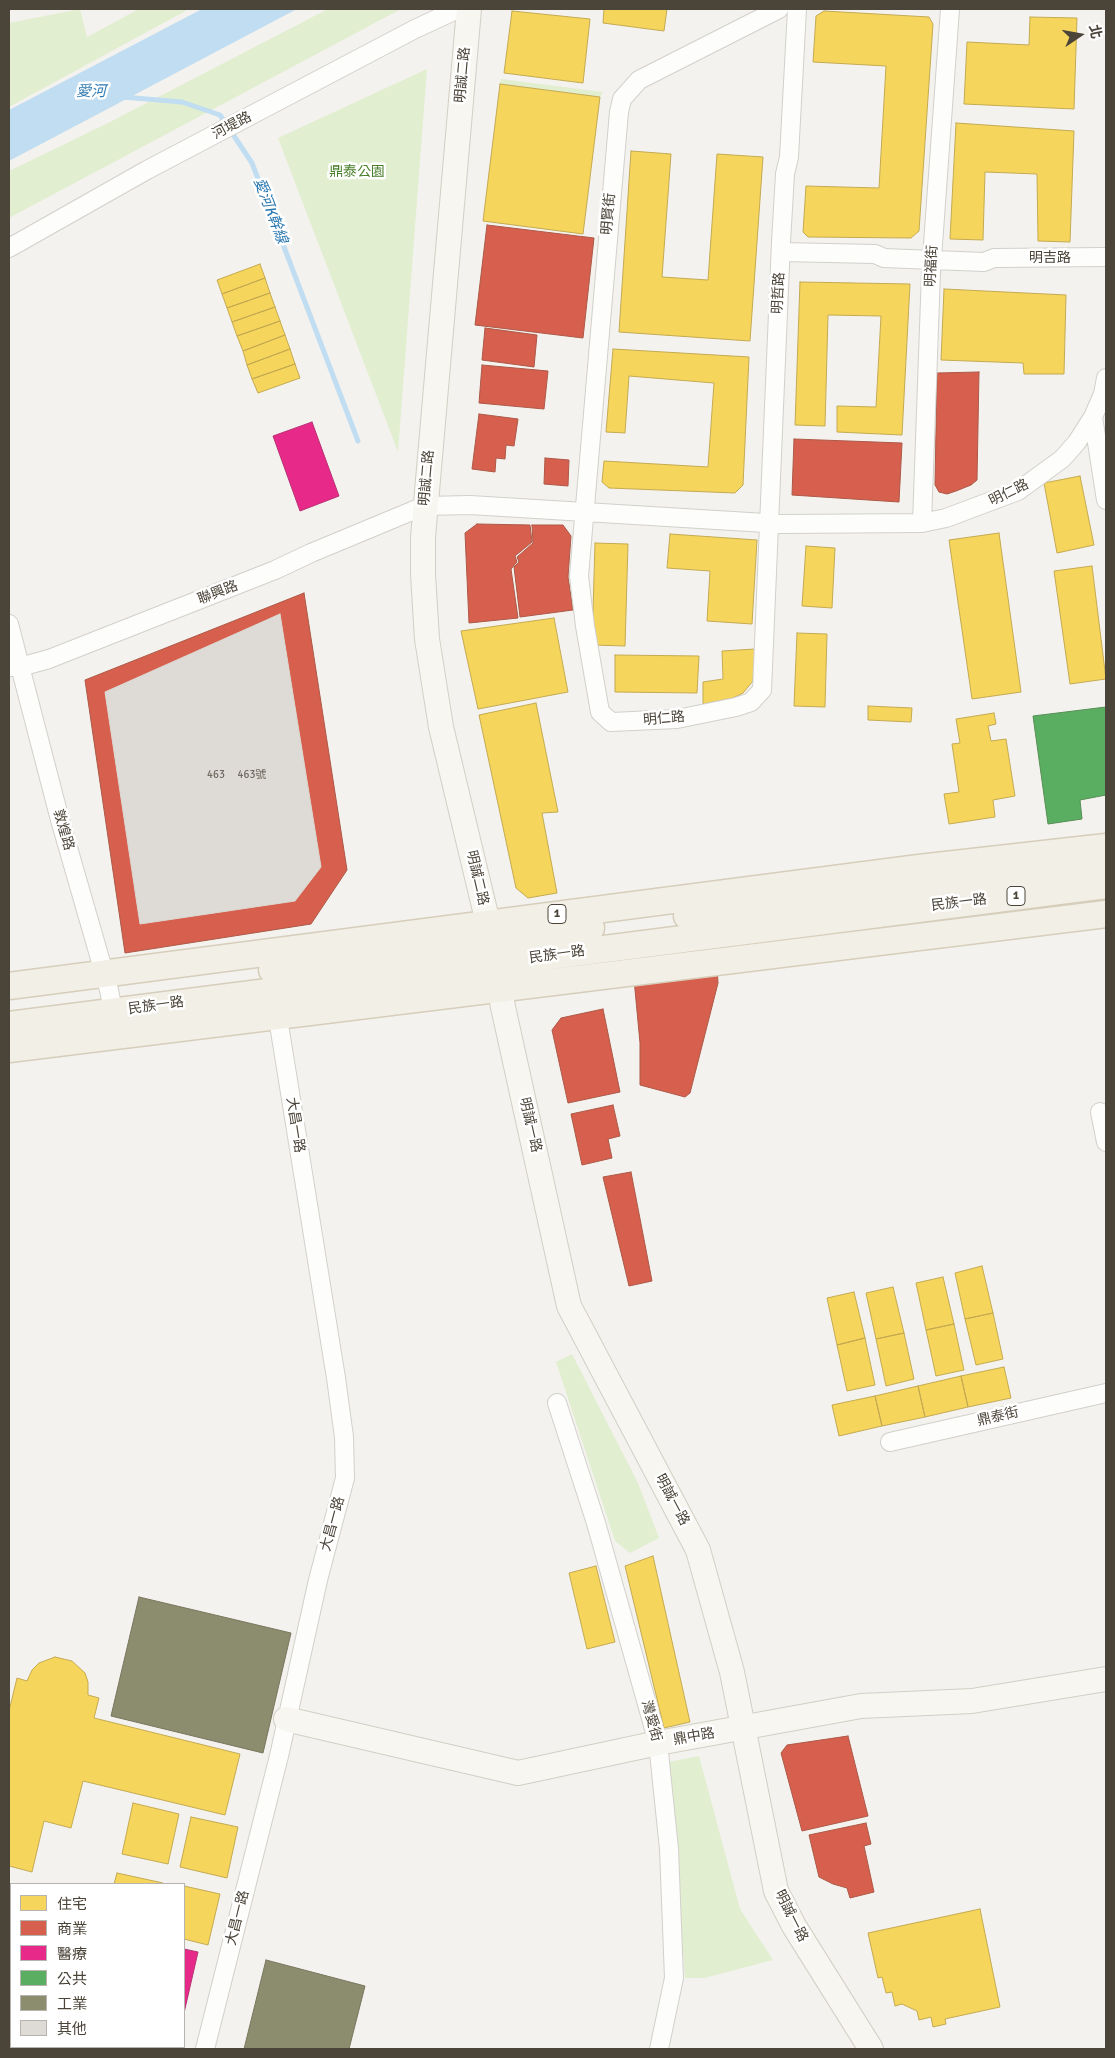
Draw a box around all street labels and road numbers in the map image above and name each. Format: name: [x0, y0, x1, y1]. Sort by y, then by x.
street label: 明誠二路: [452, 46, 474, 104]
street label: 河堤路: [210, 109, 254, 143]
street label: 明賢街: [599, 192, 619, 236]
street label: 明福街: [923, 245, 941, 287]
street label: 明吉路: [1029, 250, 1071, 266]
street label: 明哲路: [770, 272, 788, 314]
street label: 明誠二路: [416, 449, 438, 507]
street label: 明仁路: [986, 476, 1032, 510]
street label: 聯興路: [195, 578, 241, 608]
street label: 明仁路: [642, 709, 686, 729]
street label: 敦煌路: [49, 807, 77, 853]
street label: 明誠二路: [463, 849, 491, 907]
road number: 1: [1007, 886, 1025, 906]
street label: 民族一路: [930, 891, 988, 915]
road number: 1: [548, 904, 566, 924]
street label: 民族一路: [528, 943, 586, 967]
street label: 民族一路: [127, 994, 185, 1018]
street label: 大昌一路: [282, 1096, 308, 1154]
street label: 明誠一路: [516, 1096, 544, 1154]
street label: 鼎泰街: [976, 1404, 1020, 1430]
street label: 明誠一路: [651, 1471, 693, 1529]
street label: 大昌一路: [318, 1495, 348, 1553]
street label: 灣愛街: [637, 1699, 665, 1743]
street label: 鼎中路: [672, 1725, 716, 1749]
street label: 明誠一路: [771, 1887, 811, 1945]
street label: 大昌一路: [223, 1889, 253, 1947]

